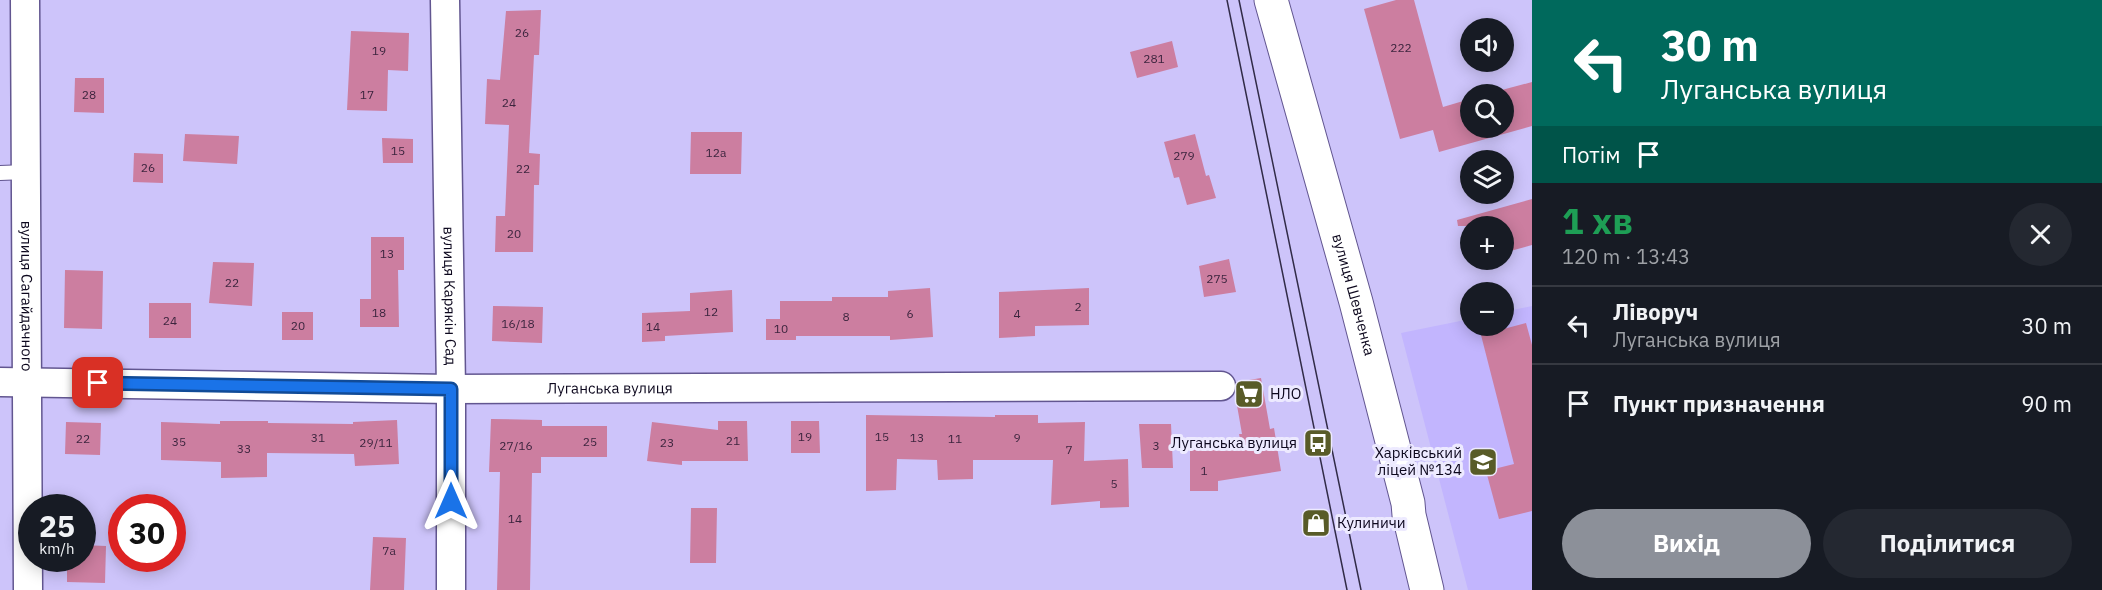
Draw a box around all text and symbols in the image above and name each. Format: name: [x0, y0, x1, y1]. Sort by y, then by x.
map controls: [1460, 18, 1514, 336]
button: sound: [1460, 18, 1514, 72]
text: 30 m: [1661, 18, 1759, 73]
icon: left: [1562, 24, 1640, 102]
house number: 26: [515, 25, 529, 40]
house number: 222: [1390, 40, 1412, 55]
house number: 19: [372, 43, 386, 58]
house number: 281: [1143, 51, 1165, 66]
text: Луганська вулиця: [1661, 71, 1887, 106]
button: search: [1460, 84, 1514, 138]
house number: 28: [82, 87, 96, 102]
house number: 17: [360, 87, 374, 102]
house number: 24: [502, 95, 516, 110]
icon: arrive: [1632, 138, 1665, 171]
text: Потім: [1562, 140, 1620, 169]
house number: 15: [391, 143, 405, 158]
house number: 12а: [706, 145, 727, 160]
house number: 279: [1173, 148, 1195, 163]
button: layers: [1460, 150, 1514, 204]
house number: 26: [141, 160, 155, 175]
house number: 22: [516, 161, 530, 176]
text: 1 хв: [1562, 197, 1633, 244]
button: close: [2009, 203, 2072, 266]
button: +: [1460, 216, 1514, 270]
street label: вулиця Сагайдачного: [17, 221, 37, 371]
street label: вулиця Карякін Сад: [439, 226, 461, 366]
house number: 20: [507, 226, 521, 241]
street label: вулиця Шевченка: [1328, 231, 1379, 358]
text: 120 m · 13:43: [1562, 243, 1690, 270]
house number: 13: [380, 246, 394, 261]
house number: 275: [1206, 271, 1228, 286]
house number: 22: [225, 275, 239, 290]
button: −: [1460, 282, 1514, 336]
text: Ліворуч: [1613, 297, 1698, 326]
house number: 2: [1074, 299, 1082, 314]
house number: 12: [704, 304, 718, 319]
house number: 18: [372, 305, 386, 320]
house number: 6: [906, 306, 914, 321]
house number: 4: [1013, 306, 1021, 321]
house number: 8: [842, 309, 850, 324]
icon: left: [1562, 309, 1595, 342]
text: 30 m: [2021, 311, 2072, 340]
house number: 24: [163, 313, 177, 328]
house number: 16/18: [501, 316, 535, 331]
house number: 20: [291, 318, 305, 333]
house number: 14: [646, 319, 660, 334]
house number: 10: [774, 321, 788, 336]
text: Луганська вулиця: [1613, 326, 1781, 353]
pin: [72, 357, 123, 408]
icon: arrive: [81, 366, 114, 399]
street label: Луганська вулиця: [547, 378, 673, 398]
supermarket icon: НЛО: [1233, 378, 1265, 410]
place label: НЛО: [1270, 384, 1302, 403]
icon: arrive: [1562, 387, 1595, 420]
text: Пункт призначення: [1613, 389, 1825, 418]
text: 90 m: [2021, 389, 2072, 418]
bus stop icon: Луганська вулиця: [1302, 427, 1334, 459]
house number: 19: [798, 429, 812, 444]
house number: 15: [875, 429, 889, 444]
house number: 31: [311, 430, 325, 445]
house number: 13: [910, 430, 924, 445]
house number: 9: [1013, 430, 1021, 445]
house number: 22: [76, 431, 90, 446]
house number: 11: [948, 431, 962, 446]
house number: 21: [726, 433, 740, 448]
place label: Луганська вулиця: [1171, 433, 1297, 452]
house number: 35: [172, 434, 186, 449]
house number: 25: [583, 434, 597, 449]
house number: 29/11: [359, 435, 393, 450]
house number: 23: [660, 435, 674, 450]
house number: 27/16: [499, 438, 533, 453]
house number: 3: [1152, 438, 1160, 453]
house number: 33: [237, 441, 251, 456]
house number: 7: [1065, 442, 1073, 457]
place label: Харківський ліцей №134: [1375, 443, 1462, 479]
school or university icon: Харківський ліцей №134: [1467, 446, 1499, 478]
house number: 1: [1200, 463, 1208, 478]
position arrow: [419, 469, 483, 533]
house number: 5: [1110, 476, 1118, 491]
speed limit sign: 30: [108, 494, 186, 572]
text: 25: [39, 506, 75, 545]
shop icon: Кулиничи: [1300, 507, 1332, 539]
button: Вихід: [1562, 509, 1811, 578]
button: Поділитися: [1823, 509, 2072, 578]
house number: 14: [508, 511, 522, 526]
place label: Кулиничи: [1337, 513, 1406, 532]
text: km/h: [39, 539, 75, 558]
house number: 7а: [382, 543, 396, 558]

